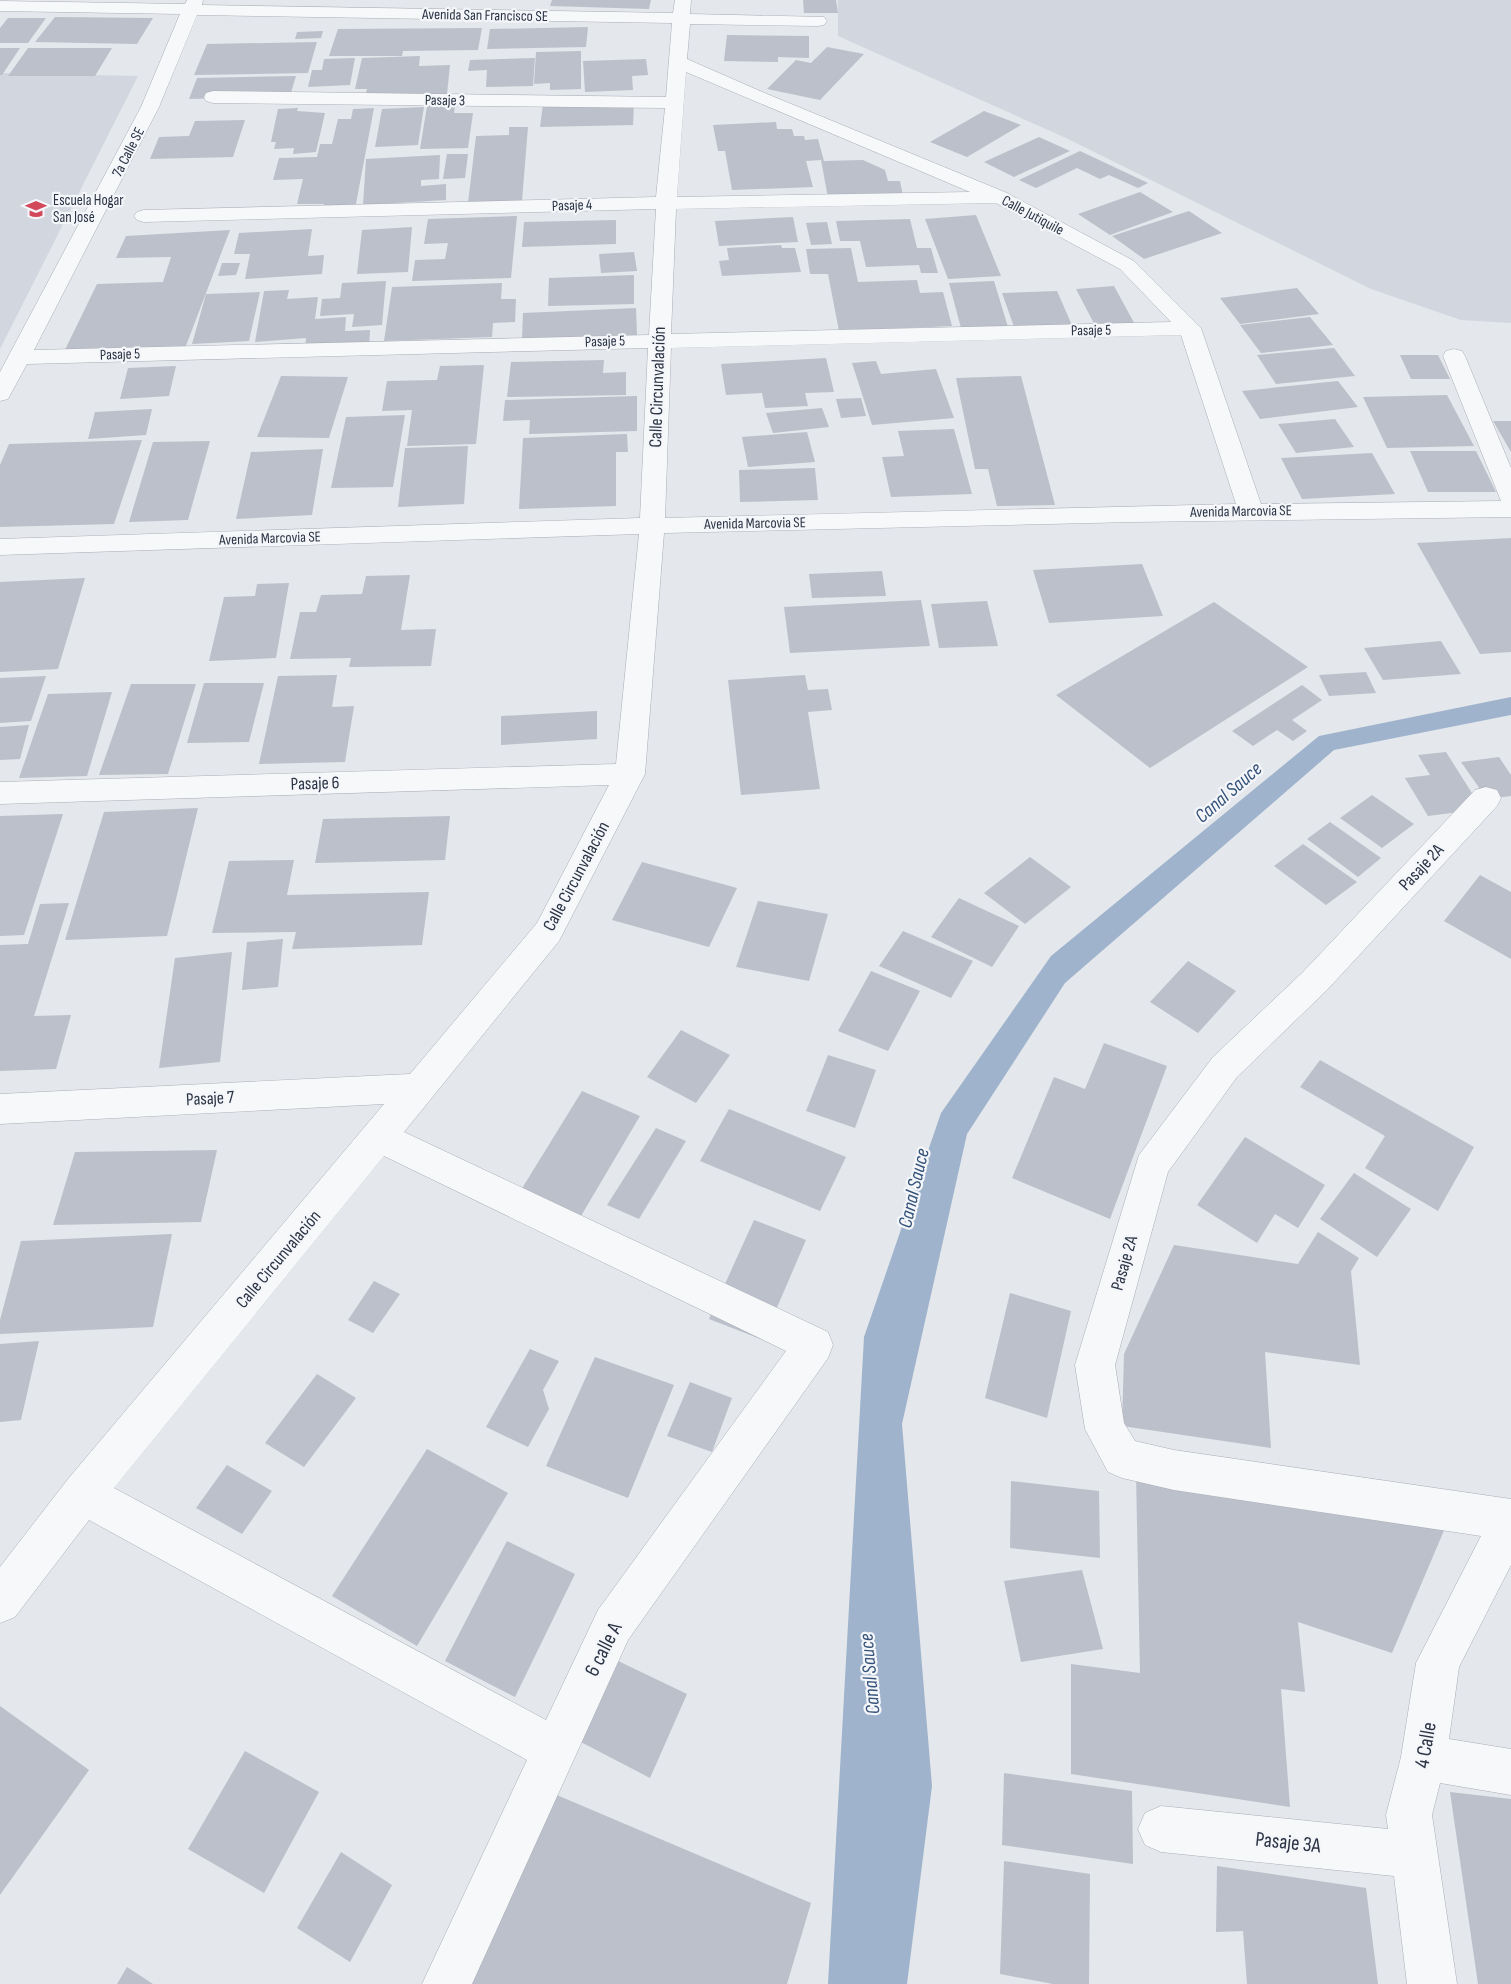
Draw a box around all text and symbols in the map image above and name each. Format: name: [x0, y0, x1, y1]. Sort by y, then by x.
street label: Avenida San Francisco SE: [421, 5, 548, 26]
street label: Pasaje 3: [425, 91, 465, 110]
street label: 7a Calle SE: [108, 124, 149, 180]
place label: Escuela Hogar San José: [53, 191, 124, 227]
street label: Calle Jutiquile: [998, 191, 1067, 240]
street label: Pasaje 4: [552, 195, 593, 216]
school or university icon: Escuela Hogar San José: [24, 197, 48, 221]
street label: Pasaje 5: [1071, 321, 1111, 340]
street label: Calle Circunvalación: [645, 326, 670, 448]
street label: Pasaje 5: [585, 331, 625, 352]
street label: Pasaje 5: [100, 344, 140, 365]
street label: Avenida Marcovia SE: [1189, 501, 1292, 522]
street label: Avenida Marcovia SE: [703, 513, 806, 534]
street label: Avenida Marcovia SE: [218, 527, 321, 550]
water label: Canal Sauce: [1190, 757, 1267, 828]
street label: Pasaje 6: [290, 772, 340, 795]
street label: Calle Circunvalación: [539, 818, 614, 935]
street label: Pasaje 2A: [1395, 839, 1448, 895]
street label: Pasaje 7: [185, 1087, 235, 1110]
water label: Canal Sauce: [893, 1146, 935, 1230]
street label: Calle Circunvalación: [231, 1206, 325, 1312]
street label: Pasaje 2A: [1107, 1233, 1142, 1293]
street label: 6 calle A: [579, 1617, 628, 1680]
water label: Canal Sauce: [854, 1632, 885, 1715]
street label: 4 Calle: [1409, 1720, 1442, 1770]
street label: Pasaje 3A: [1254, 1827, 1323, 1858]

